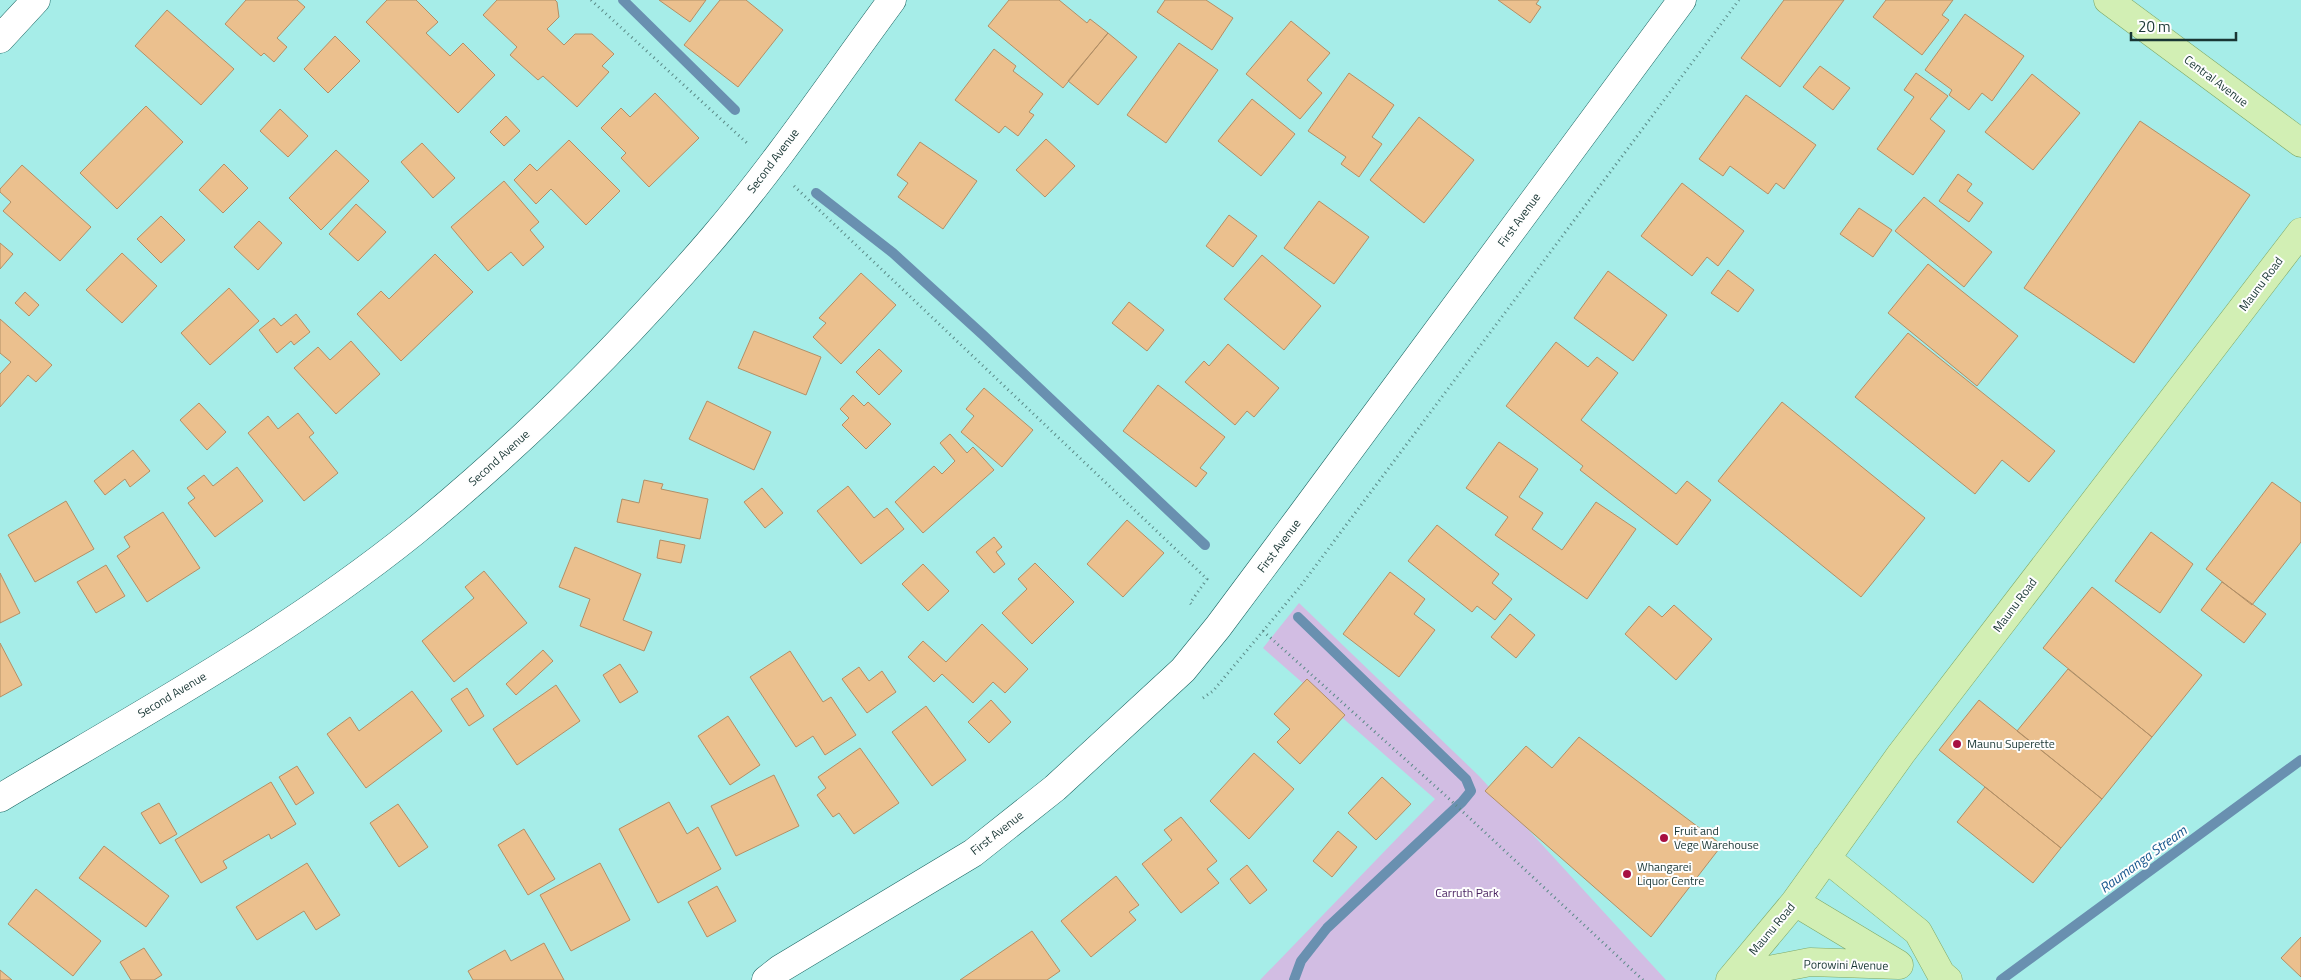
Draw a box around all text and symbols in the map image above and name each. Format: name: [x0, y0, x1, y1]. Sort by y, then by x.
scale bar: [2131, 10, 2236, 42]
text: 20 m: [2138, 15, 2171, 38]
street label: Central Avenue: [2180, 50, 2252, 111]
street label: Second Avenue: [742, 124, 803, 197]
street label: First Avenue: [1492, 189, 1545, 251]
street label: Maunu Road: [2234, 252, 2287, 315]
street label: Second Avenue: [464, 425, 534, 490]
street label: First Avenue: [1252, 515, 1305, 577]
street label: Maunu Road: [1988, 573, 2041, 636]
street label: Second Avenue: [134, 667, 210, 723]
place label: Maunu Superette: [1967, 734, 2055, 753]
marker: Maunu Superette: [1951, 738, 1963, 750]
street label: First Avenue: [966, 806, 1027, 860]
water label: Raumanga Stream: [2095, 819, 2192, 897]
place label: Fruit and Vege Warehouse: [1674, 821, 1759, 854]
marker: Fruit and Vege Warehouse: [1658, 832, 1670, 844]
place label: Whangarei Liquor Centre: [1637, 857, 1704, 890]
marker: Whangarei Liquor Centre: [1621, 868, 1633, 880]
park label: Carruth Park: [1435, 883, 1499, 902]
street label: Maunu Road: [1744, 898, 1799, 959]
street label: Porowini Avenue: [1803, 954, 1889, 975]

